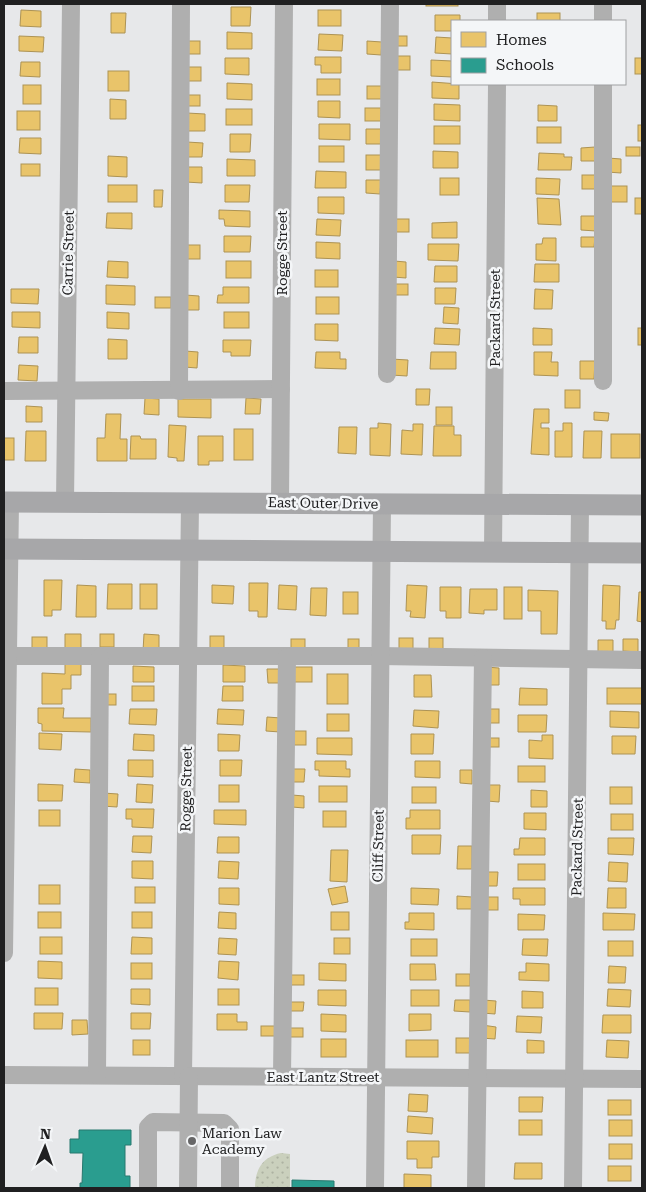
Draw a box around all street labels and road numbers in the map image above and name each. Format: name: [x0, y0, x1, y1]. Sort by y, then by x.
street label: Carrie Street: [59, 210, 77, 296]
street label: Rogge Street: [274, 210, 290, 296]
street label: Packard Street: [487, 269, 503, 367]
street label: East Outer Drive: [268, 494, 379, 512]
street label: Rogge Street: [177, 746, 195, 832]
street label: Packard Street: [568, 798, 586, 896]
street label: Cliff Street: [369, 810, 387, 882]
street label: East Lantz Street: [266, 1069, 380, 1085]

